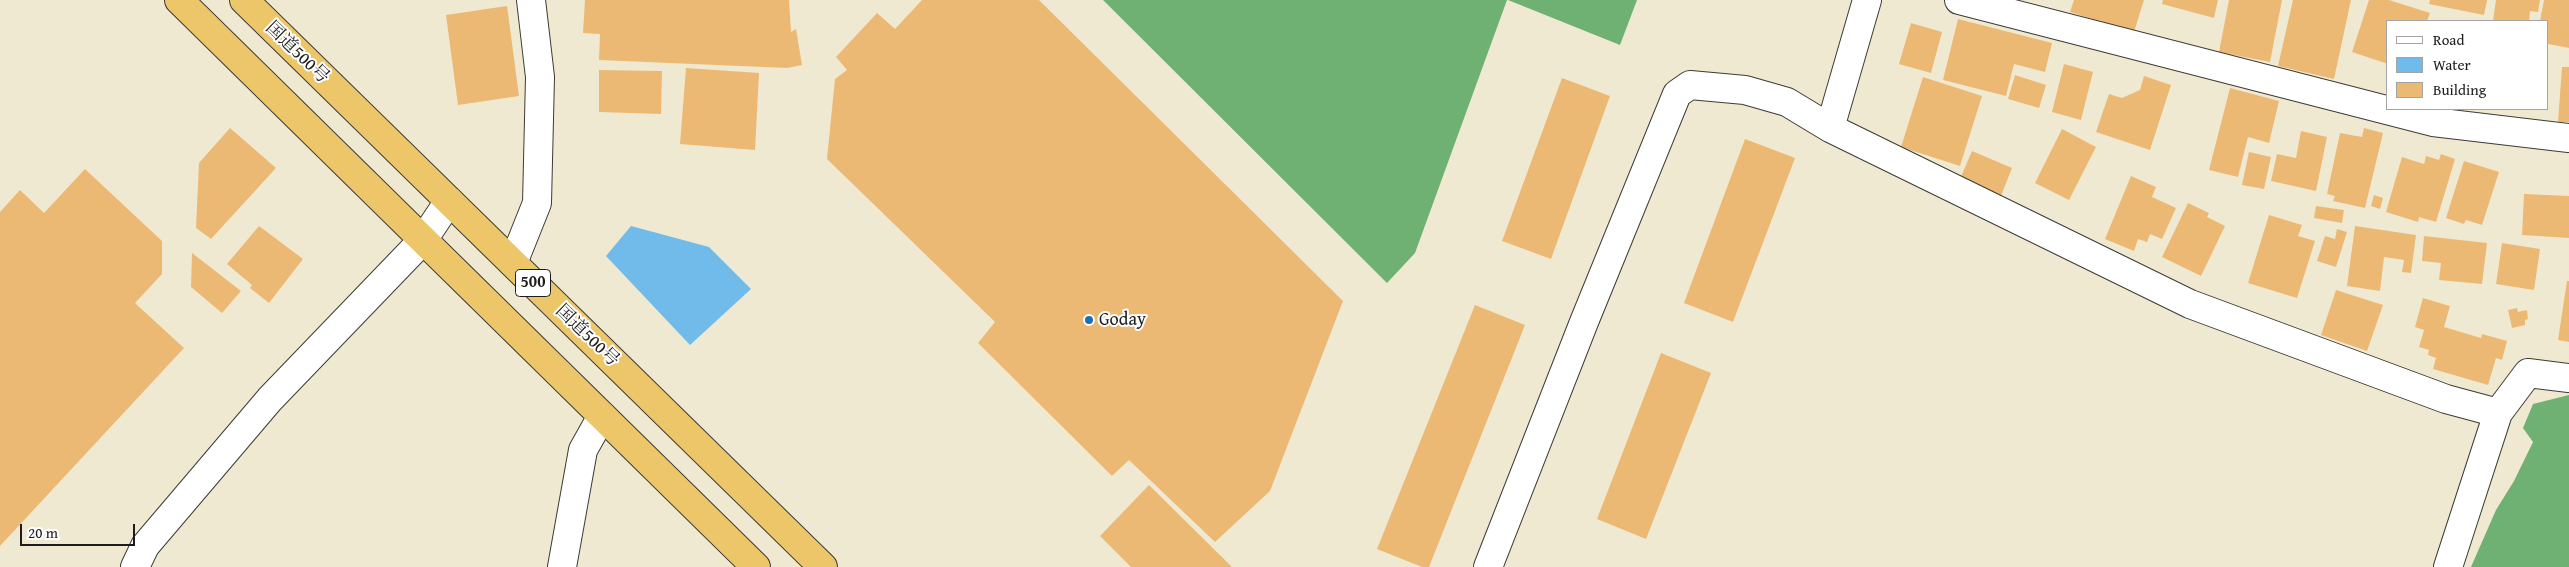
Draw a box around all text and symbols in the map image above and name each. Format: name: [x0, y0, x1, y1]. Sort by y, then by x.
street label: 国道500号: [261, 17, 333, 89]
legend: [2386, 20, 2549, 110]
text: Road: [2433, 29, 2464, 50]
text: Water: [2433, 54, 2471, 75]
text: Building: [2433, 79, 2486, 100]
road number: 500: [516, 270, 550, 296]
street label: 国道500号: [551, 300, 623, 372]
place label: Goday: [1099, 309, 1146, 331]
marker: Goday: [1083, 314, 1095, 326]
scale bar: [22, 514, 138, 546]
text: 20 m: [28, 522, 58, 543]

